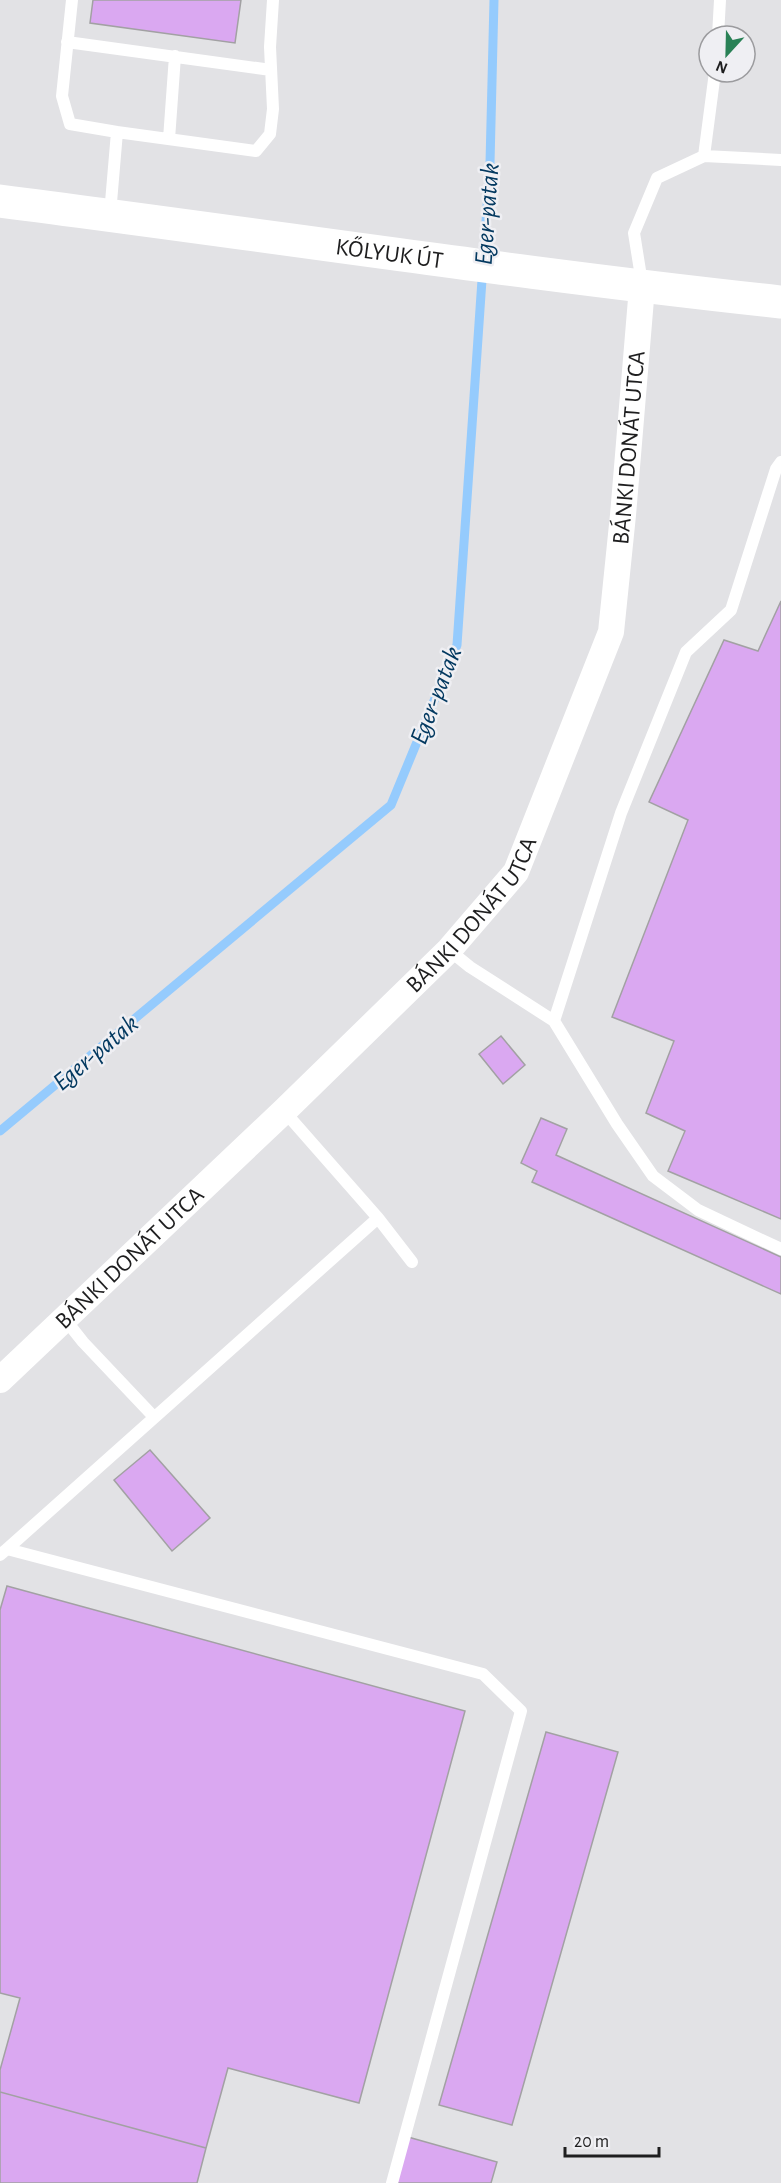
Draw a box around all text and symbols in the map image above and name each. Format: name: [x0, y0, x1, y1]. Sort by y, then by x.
north arrow: [697, 24, 757, 84]
text: N: [714, 57, 730, 76]
water label: Eger-patak: [470, 162, 504, 266]
street label: KŐLYUK ÚT: [334, 235, 445, 273]
street label: BÁNKI DONÁT UTCA: [608, 350, 650, 546]
water label: Eger-patak: [405, 643, 466, 748]
street label: BÁNKI DONÁT UTCA: [402, 834, 542, 998]
water label: Eger-patak: [48, 1010, 143, 1096]
street label: BÁNKI DONÁT UTCA: [51, 1183, 209, 1334]
scale bar: [565, 2120, 660, 2158]
text: 20 m: [574, 2133, 609, 2151]

